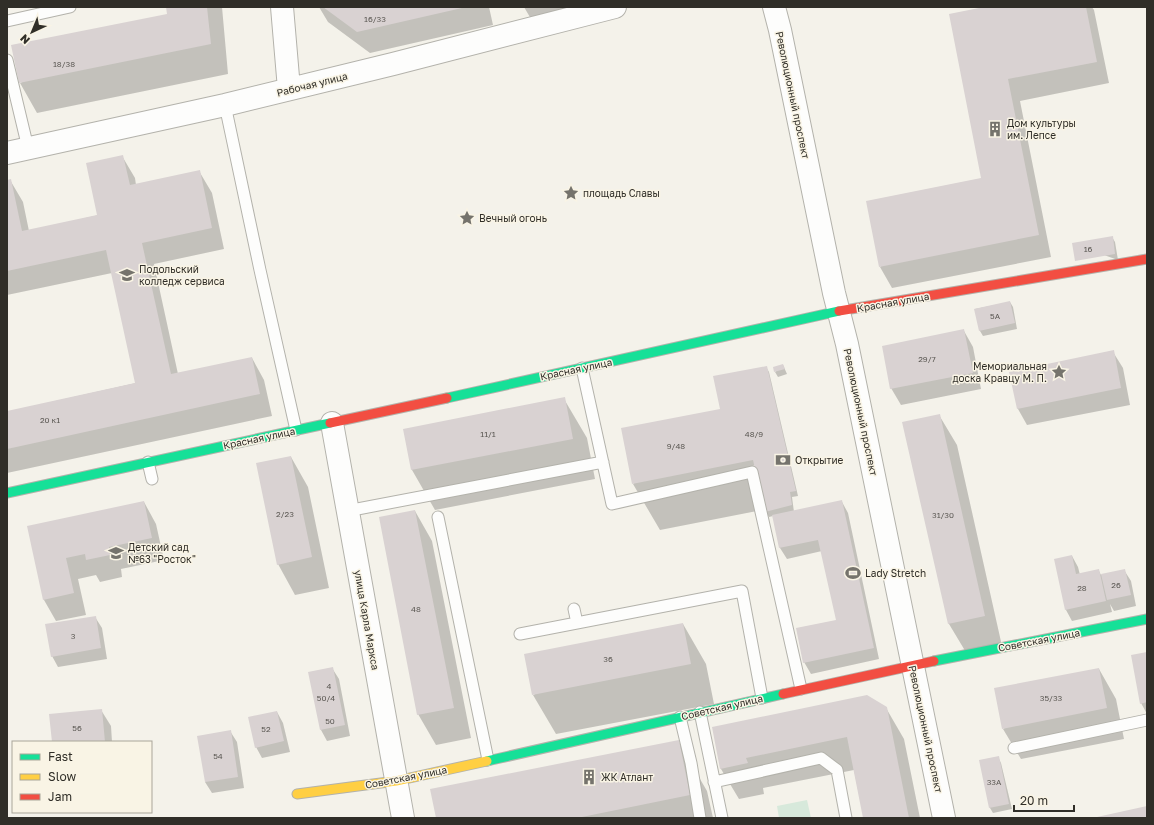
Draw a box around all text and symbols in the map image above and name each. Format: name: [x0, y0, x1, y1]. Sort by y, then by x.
north arrow: [12, 12, 52, 52]
house number: 16/33: [364, 14, 386, 24]
street label: Революционный проспект: [774, 30, 812, 160]
text: N: [17, 32, 32, 47]
house number: 18/38: [53, 59, 75, 69]
street label: Рабочая улица: [275, 69, 349, 99]
place label: Дом культуры им. Лепсе: [1007, 117, 1076, 141]
building icon: Дом культуры им. Лепсе: [986, 120, 1004, 138]
place icon: площадь Славы: [562, 184, 580, 202]
place label: площадь Славы: [583, 187, 660, 199]
place icon: Вечный огонь: [458, 209, 476, 227]
place label: Вечный огонь: [479, 212, 547, 224]
house number: 16: [1084, 244, 1093, 254]
place label: Подольский колледж сервиса: [139, 263, 225, 287]
school or university icon: Подольский колледж сервиса: [118, 266, 136, 284]
street label: Красная улица: [856, 290, 930, 314]
house number: 5А: [990, 311, 1001, 321]
street label: Революционный проспект: [842, 347, 880, 477]
house number: 29/7: [918, 354, 936, 364]
street label: Красная улица: [539, 355, 613, 383]
place label: Мемориальная доска Кравцу М. П.: [952, 360, 1047, 384]
place icon: Мемориальная доска Кравцу М. П.: [1050, 363, 1068, 381]
house number: 20 к1: [40, 415, 60, 425]
street label: Красная улица: [222, 424, 296, 452]
house number: 11/1: [480, 429, 496, 439]
house number: 48/9: [745, 429, 763, 439]
house number: 9/48: [667, 441, 685, 451]
bank icon: Открытие: [774, 451, 792, 469]
place label: Открытие: [795, 454, 843, 466]
house number: 2/23: [276, 509, 294, 519]
house number: 31/30: [932, 510, 954, 520]
place label: Детский сад №63 "Росток": [128, 541, 196, 565]
school or university icon: Детский сад №63 "Росток": [107, 544, 125, 562]
sports icon: Lady Stretch: [844, 564, 862, 582]
place label: Lady Stretch: [865, 567, 926, 579]
street label: улица Карла Маркса: [352, 569, 382, 671]
house number: 26: [1111, 580, 1121, 590]
house number: 28: [1077, 583, 1087, 593]
house number: 48: [411, 604, 421, 614]
street label: Советская улица: [997, 626, 1081, 654]
house number: 3: [71, 631, 76, 641]
house number: 36: [603, 654, 613, 664]
street label: Революционный проспект: [907, 664, 945, 794]
house number: 4: [327, 681, 332, 691]
street label: Советская улица: [680, 692, 764, 722]
house number: 50/4: [317, 693, 335, 703]
house number: 35/33: [1040, 693, 1063, 703]
house number: 50: [325, 716, 335, 726]
house number: 56: [72, 723, 82, 733]
house number: 52: [261, 724, 271, 734]
legend: [12, 741, 152, 813]
text: Fast: [48, 749, 73, 764]
house number: 54: [213, 751, 223, 761]
street label: Советская улица: [364, 763, 448, 791]
building icon: ЖК Атлант: [580, 768, 598, 786]
text: Slow: [48, 769, 76, 784]
place label: ЖК Атлант: [601, 771, 653, 783]
house number: 33А: [987, 777, 1002, 787]
scale bar: [1014, 787, 1074, 813]
text: Jam: [48, 789, 72, 804]
text: 20 m: [1020, 793, 1048, 808]

